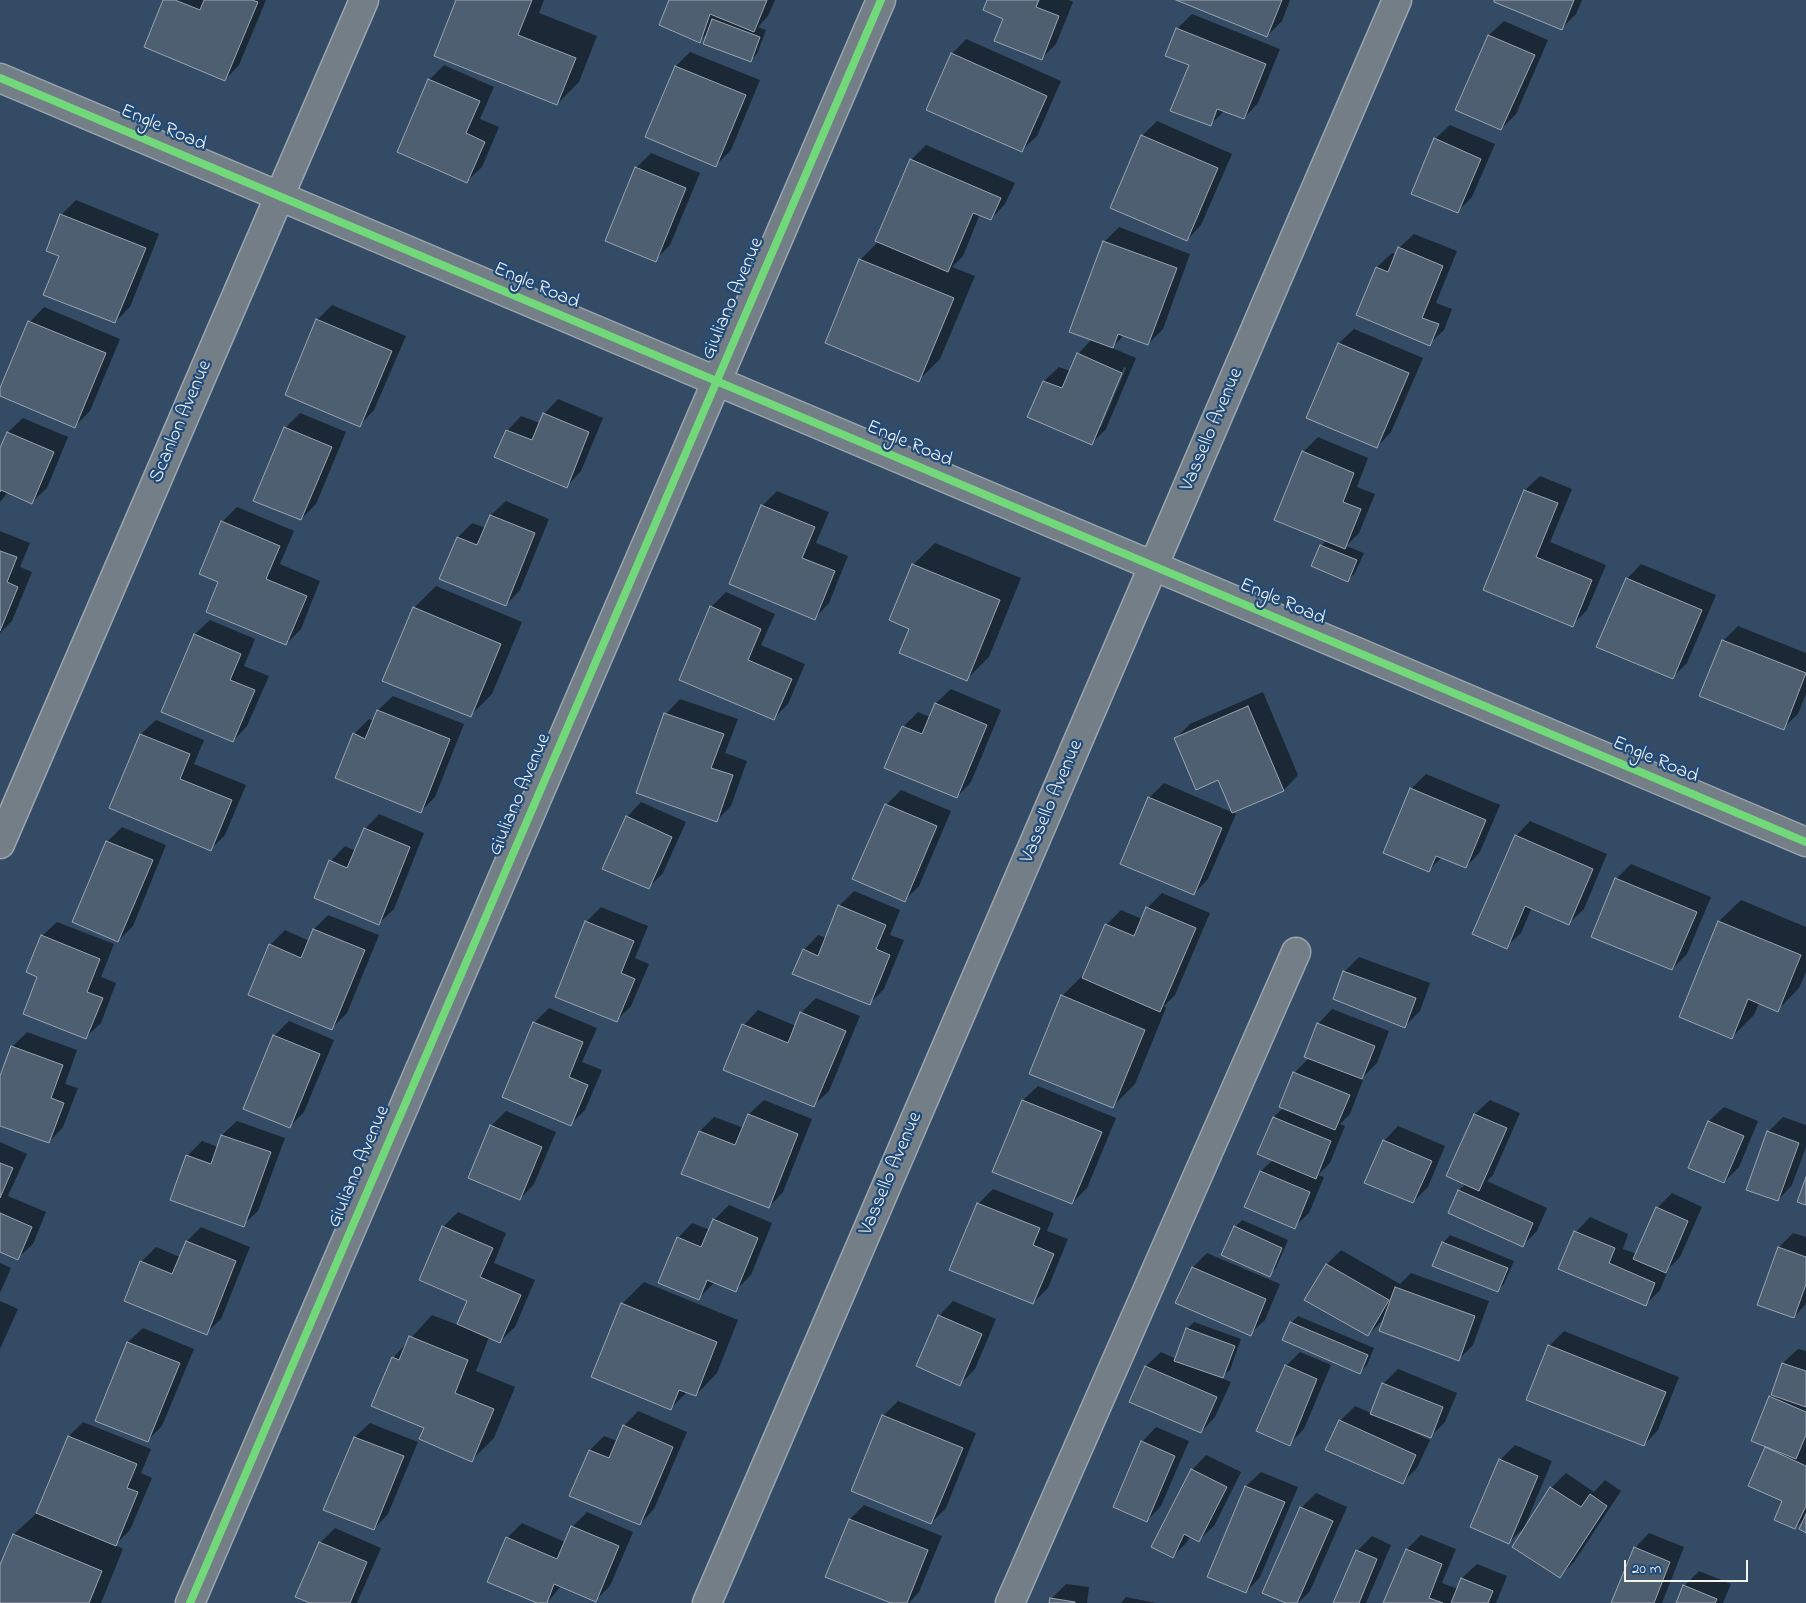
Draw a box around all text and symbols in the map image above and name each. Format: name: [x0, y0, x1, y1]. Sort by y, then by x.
street label: Engle Road: [116, 100, 210, 158]
street label: Giuliano Avenue: [697, 234, 771, 364]
street label: Engle Road: [489, 258, 583, 316]
street label: Scanlon Avenue: [145, 357, 219, 487]
street label: Vassello Avenue: [1176, 365, 1250, 495]
street label: Engle Road: [862, 416, 956, 474]
street label: Engle Road: [1235, 574, 1329, 632]
street label: Giuliano Avenue: [484, 730, 558, 860]
street label: Engle Road: [1608, 732, 1702, 790]
street label: Vassello Avenue: [1016, 737, 1090, 867]
street label: Giuliano Avenue: [323, 1102, 397, 1232]
street label: Vassello Avenue: [855, 1109, 929, 1239]
scale bar: [1626, 1550, 1750, 1582]
text: 20 m: [1632, 1558, 1661, 1580]

